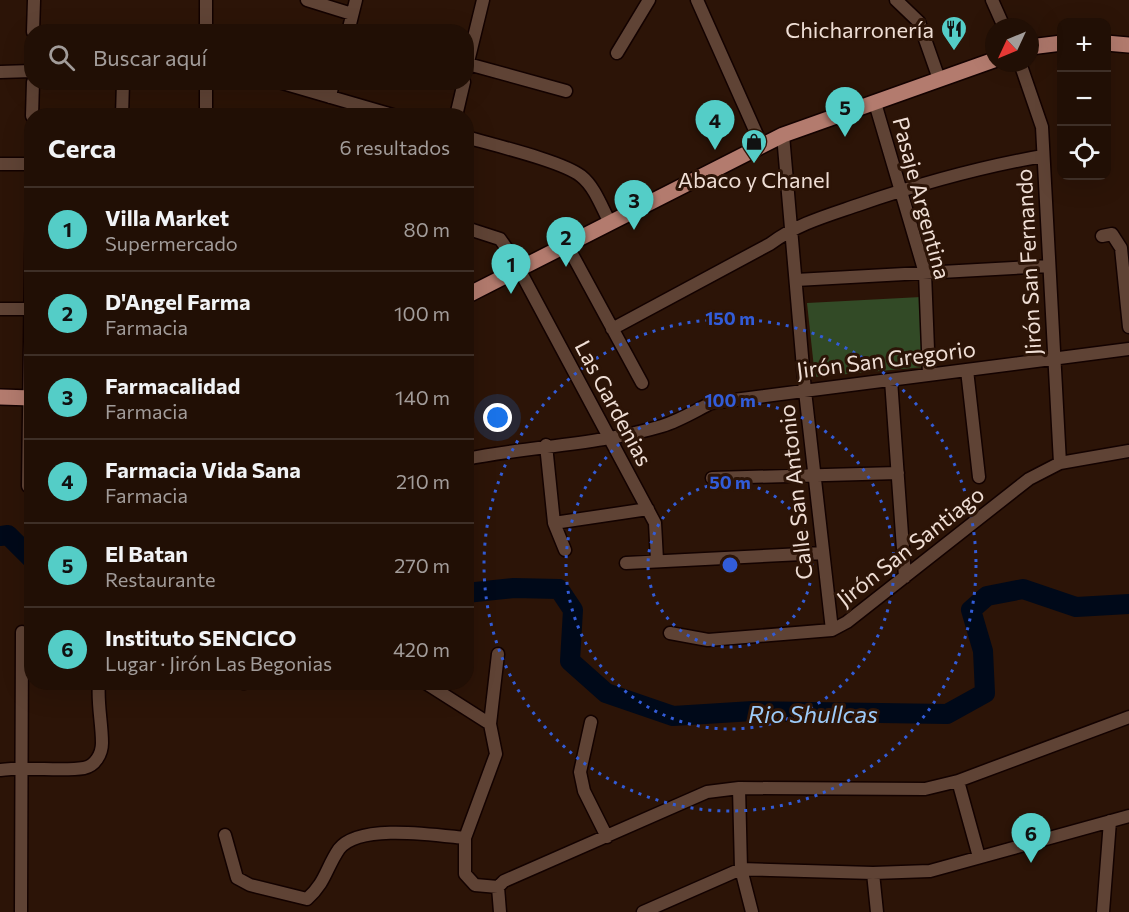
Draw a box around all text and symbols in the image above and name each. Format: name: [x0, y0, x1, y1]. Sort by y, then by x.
restaurant icon: Chicharronería: [939, 14, 969, 52]
place label: Chicharronería: [785, 16, 934, 43]
north arrow: [985, 18, 1039, 72]
map controls: [1057, 18, 1111, 180]
button: +: [1057, 18, 1111, 72]
search box: [24, 24, 474, 90]
icon: search: [45, 41, 78, 74]
text: Buscar aquí: [93, 44, 207, 71]
button: −: [1057, 72, 1111, 126]
pin: 5: [826, 88, 864, 137]
pin: 4: [696, 100, 734, 150]
street label: Pasaje Argentina: [887, 114, 957, 282]
button: locate: [1057, 126, 1111, 180]
shop icon: Abaco y Chanel: [739, 127, 769, 165]
text: Cerca: [48, 132, 116, 163]
text: 6 resultados: [339, 135, 450, 159]
place label: Abaco y Chanel: [678, 166, 830, 193]
street label: Jirón San Fernando: [1010, 168, 1046, 356]
pin: 3: [614, 180, 654, 230]
text: Villa Market: [105, 204, 229, 231]
text: 1: [63, 217, 72, 241]
text: 80 m: [404, 217, 450, 241]
pin: 2: [546, 218, 586, 267]
text: Supermercado: [105, 231, 238, 255]
pin: 1: [492, 244, 530, 294]
text: D'Angel Farma: [105, 288, 251, 315]
text: 2: [62, 301, 73, 325]
text: 100 m: [394, 301, 450, 325]
text: 150 m: [705, 307, 755, 329]
text: Farmacia: [105, 315, 188, 339]
street label: Jirón San Gregorio: [795, 335, 977, 383]
street label: Las Gardenias: [570, 336, 658, 470]
text: Farmacalidad: [105, 372, 240, 399]
text: 3: [62, 385, 73, 409]
text: 140 m: [395, 385, 450, 409]
text: 100 m: [704, 389, 756, 411]
text: Farmacia: [105, 399, 188, 423]
your location: [483, 403, 512, 432]
street label: Calle San Antonio: [772, 403, 818, 581]
text: Farmacia Vida Sana: [105, 456, 301, 483]
text: 4: [61, 469, 74, 493]
text: 210 m: [396, 469, 450, 493]
text: 50 m: [709, 471, 751, 493]
street label: Jirón San Santiago: [831, 480, 989, 612]
text: Farmacia: [105, 483, 188, 507]
text: El Batan: [105, 540, 188, 567]
text: 5: [62, 553, 73, 577]
text: 270 m: [394, 553, 450, 577]
centre of rings: [720, 555, 740, 575]
text: Restaurante: [105, 567, 216, 591]
text: Instituto SENCICO: [105, 624, 296, 651]
text: 6: [61, 637, 74, 661]
text: 420 m: [393, 637, 450, 661]
text: Lugar · Jirón Las Begonias: [105, 651, 332, 675]
water label: Rio Shullcas: [748, 699, 878, 728]
pin: 6: [1012, 814, 1050, 863]

